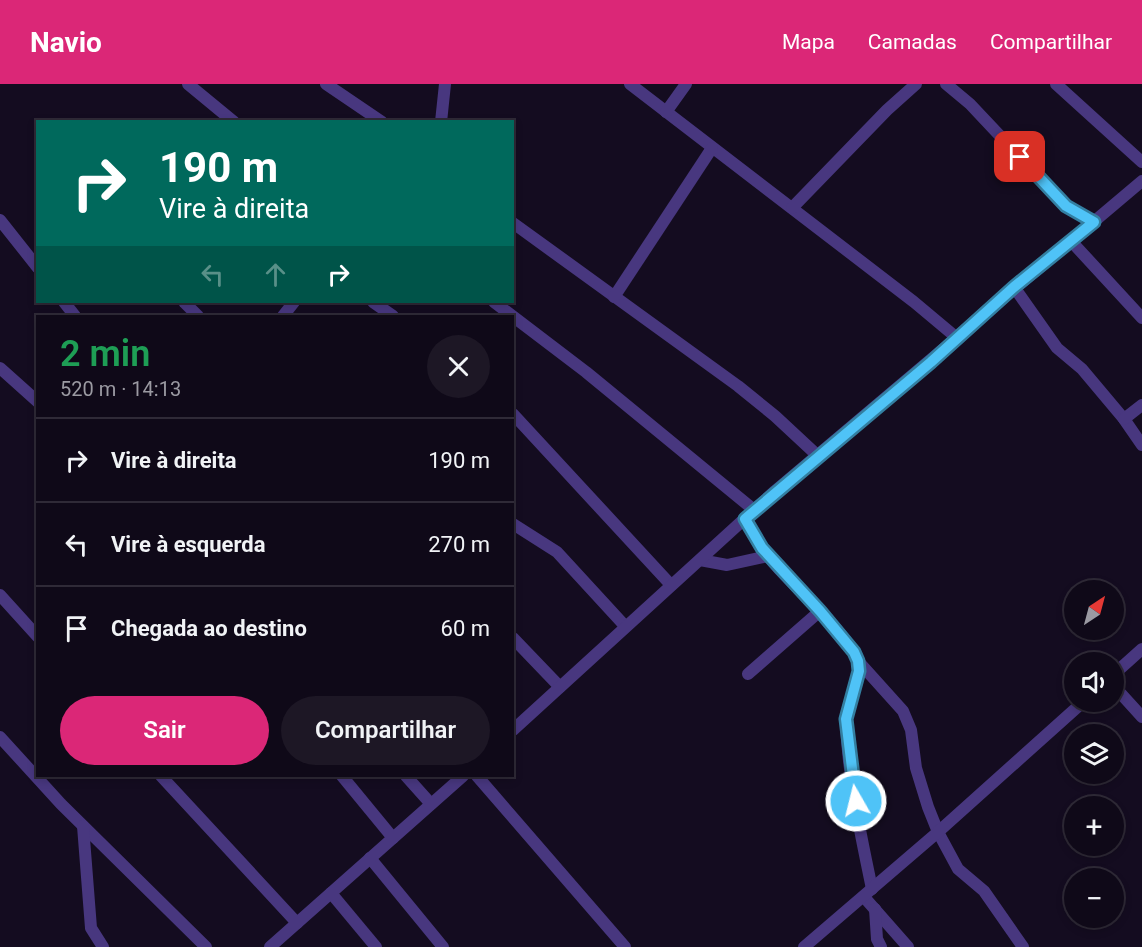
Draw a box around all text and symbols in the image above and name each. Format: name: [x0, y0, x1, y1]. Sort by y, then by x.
text: Navio: [30, 26, 102, 59]
text: Mapa: [782, 30, 835, 54]
text: Camadas: [868, 30, 957, 54]
text: Compartilhar: [990, 30, 1112, 54]
pin: [994, 131, 1045, 182]
icon: arrive: [1003, 140, 1036, 173]
text: 190 m: [159, 143, 278, 192]
icon: right: [60, 144, 138, 222]
text: Vire à direita: [159, 193, 309, 225]
icon: left: [196, 258, 229, 291]
icon: ahead: [259, 258, 292, 291]
icon: right: [322, 258, 355, 291]
text: 2 min: [60, 333, 150, 375]
button: close: [427, 335, 490, 398]
text: 520 m · 14:13: [60, 377, 181, 401]
icon: right: [60, 444, 93, 477]
text: Vire à direita: [111, 448, 237, 473]
text: 190 m: [428, 448, 490, 473]
icon: left: [60, 528, 93, 561]
text: Vire à esquerda: [111, 532, 265, 557]
text: 270 m: [428, 532, 490, 557]
north arrow: [1064, 580, 1124, 640]
map controls: [1064, 580, 1124, 928]
icon: arrive: [60, 612, 93, 645]
text: Chegada ao destino: [111, 616, 307, 641]
text: 60 m: [441, 616, 490, 641]
button: sound: [1064, 652, 1124, 712]
button: Sair: [60, 696, 269, 765]
button: Compartilhar: [281, 696, 490, 765]
button: layers: [1064, 724, 1124, 784]
position arrow: [824, 769, 888, 833]
button: +: [1064, 796, 1124, 856]
button: −: [1064, 868, 1124, 928]

